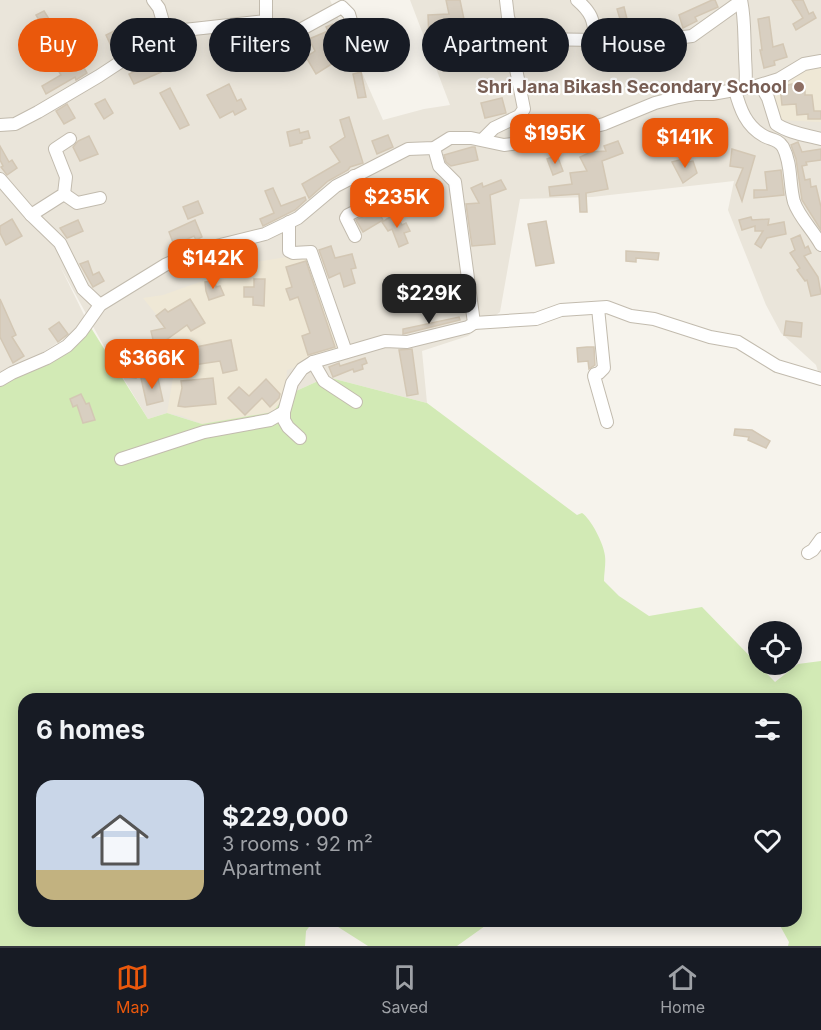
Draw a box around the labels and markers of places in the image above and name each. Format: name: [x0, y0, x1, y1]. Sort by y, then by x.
place label: Shri Jana Bikash Secondary School: [477, 76, 787, 97]
marker: Shri Jana Bikash Secondary School: [792, 80, 806, 94]
pin: $195K: [513, 114, 597, 165]
pin: $141K: [643, 118, 727, 169]
pin: $235K: [355, 178, 439, 229]
pin: $142K: [171, 239, 255, 290]
pin: $229K: [387, 274, 471, 325]
pin: $366K: [110, 339, 194, 390]

